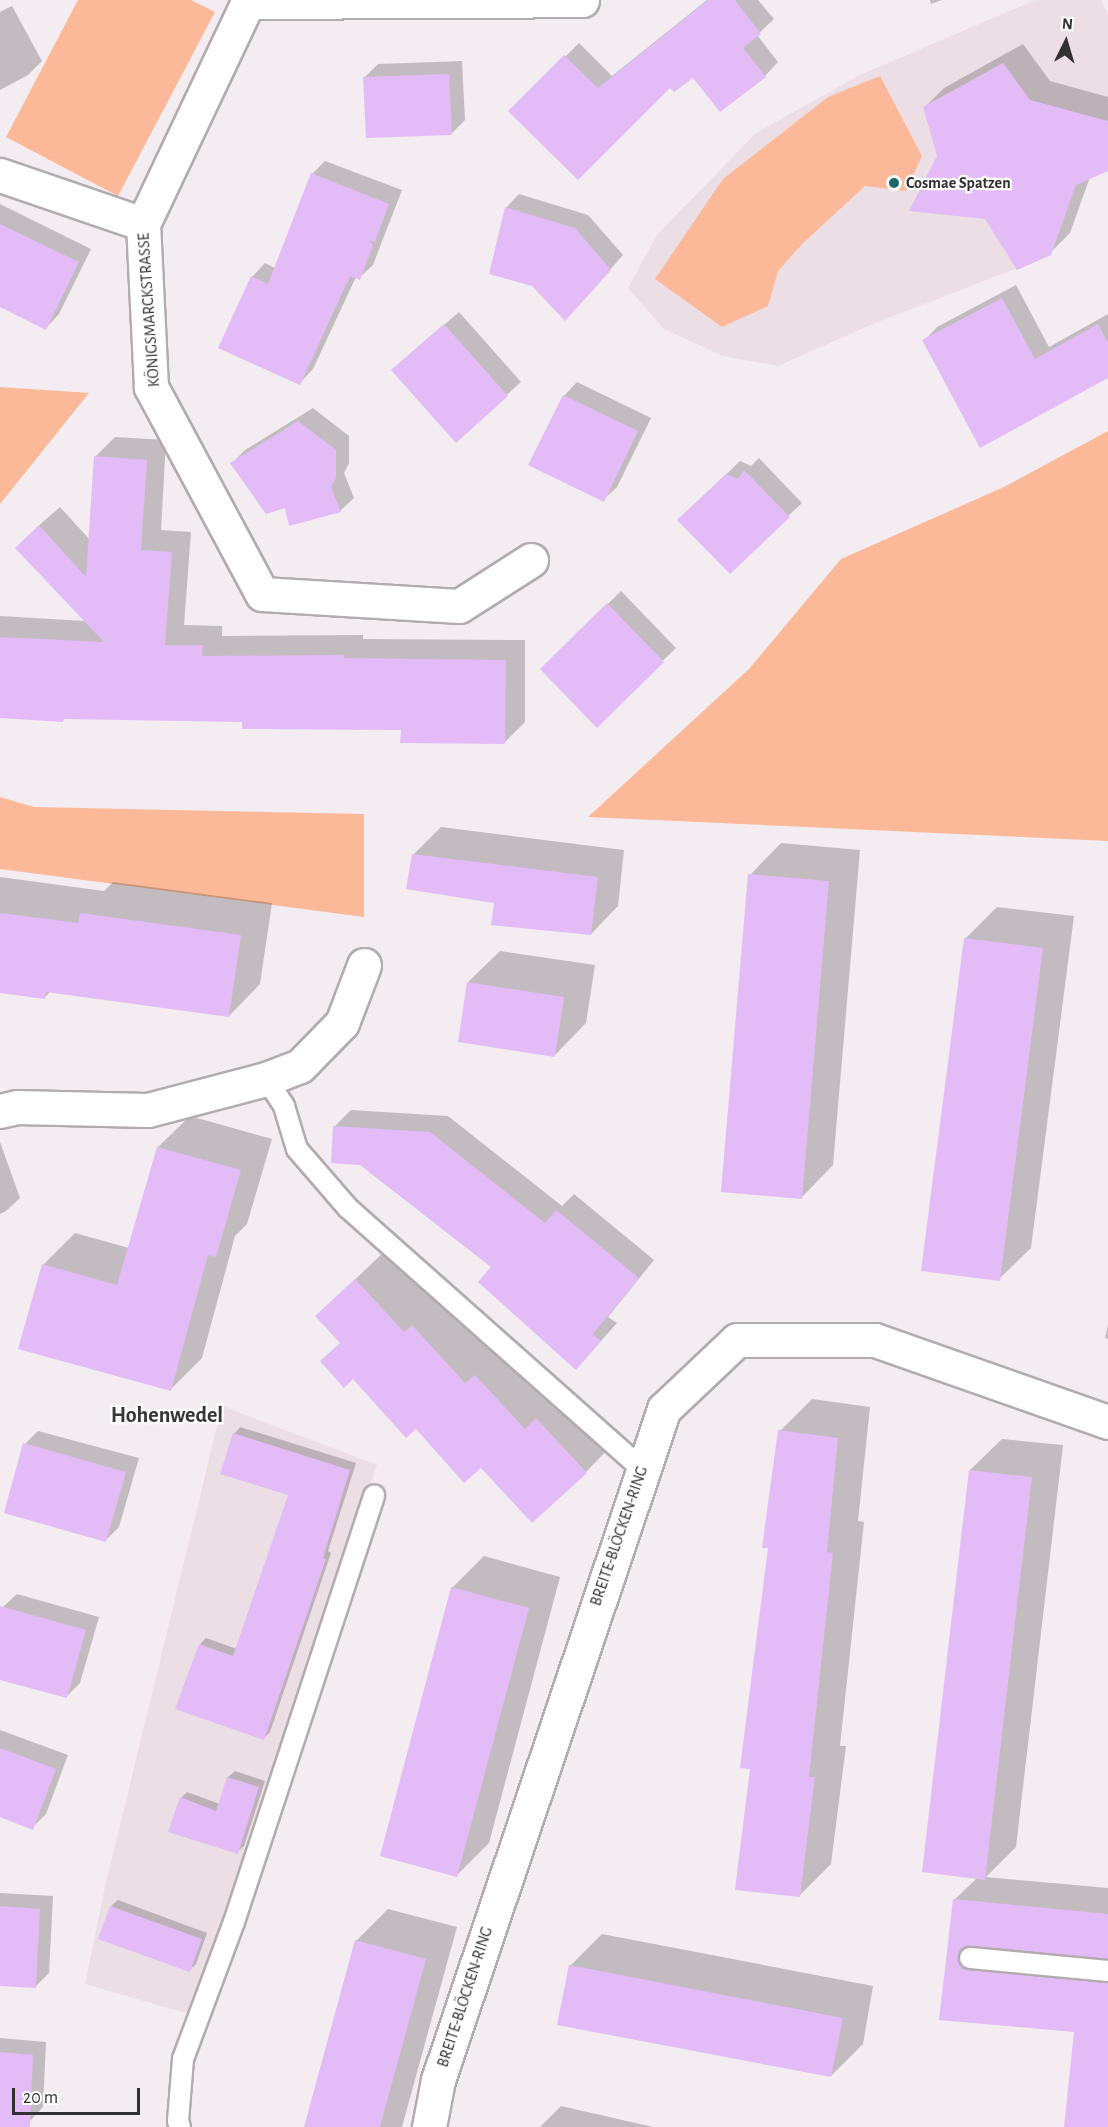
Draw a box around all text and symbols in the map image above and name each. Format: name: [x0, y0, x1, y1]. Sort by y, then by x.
north arrow: [1036, 12, 1096, 72]
text: N: [1061, 16, 1074, 33]
place label: Cosmae Spatzen: [906, 173, 1011, 193]
marker: Cosmae Spatzen: [887, 176, 901, 190]
street label: KÖNIGSMARCKSTRASSE: [134, 232, 164, 388]
district label: Hohenwedel: [111, 1403, 223, 1429]
street label: BREITE-BLÖCKEN-RING: [586, 1464, 652, 1608]
street label: BREITE-BLÖCKEN-RING: [433, 1924, 497, 2070]
scale bar: [15, 2076, 142, 2114]
text: 20 m: [23, 2089, 58, 2107]

